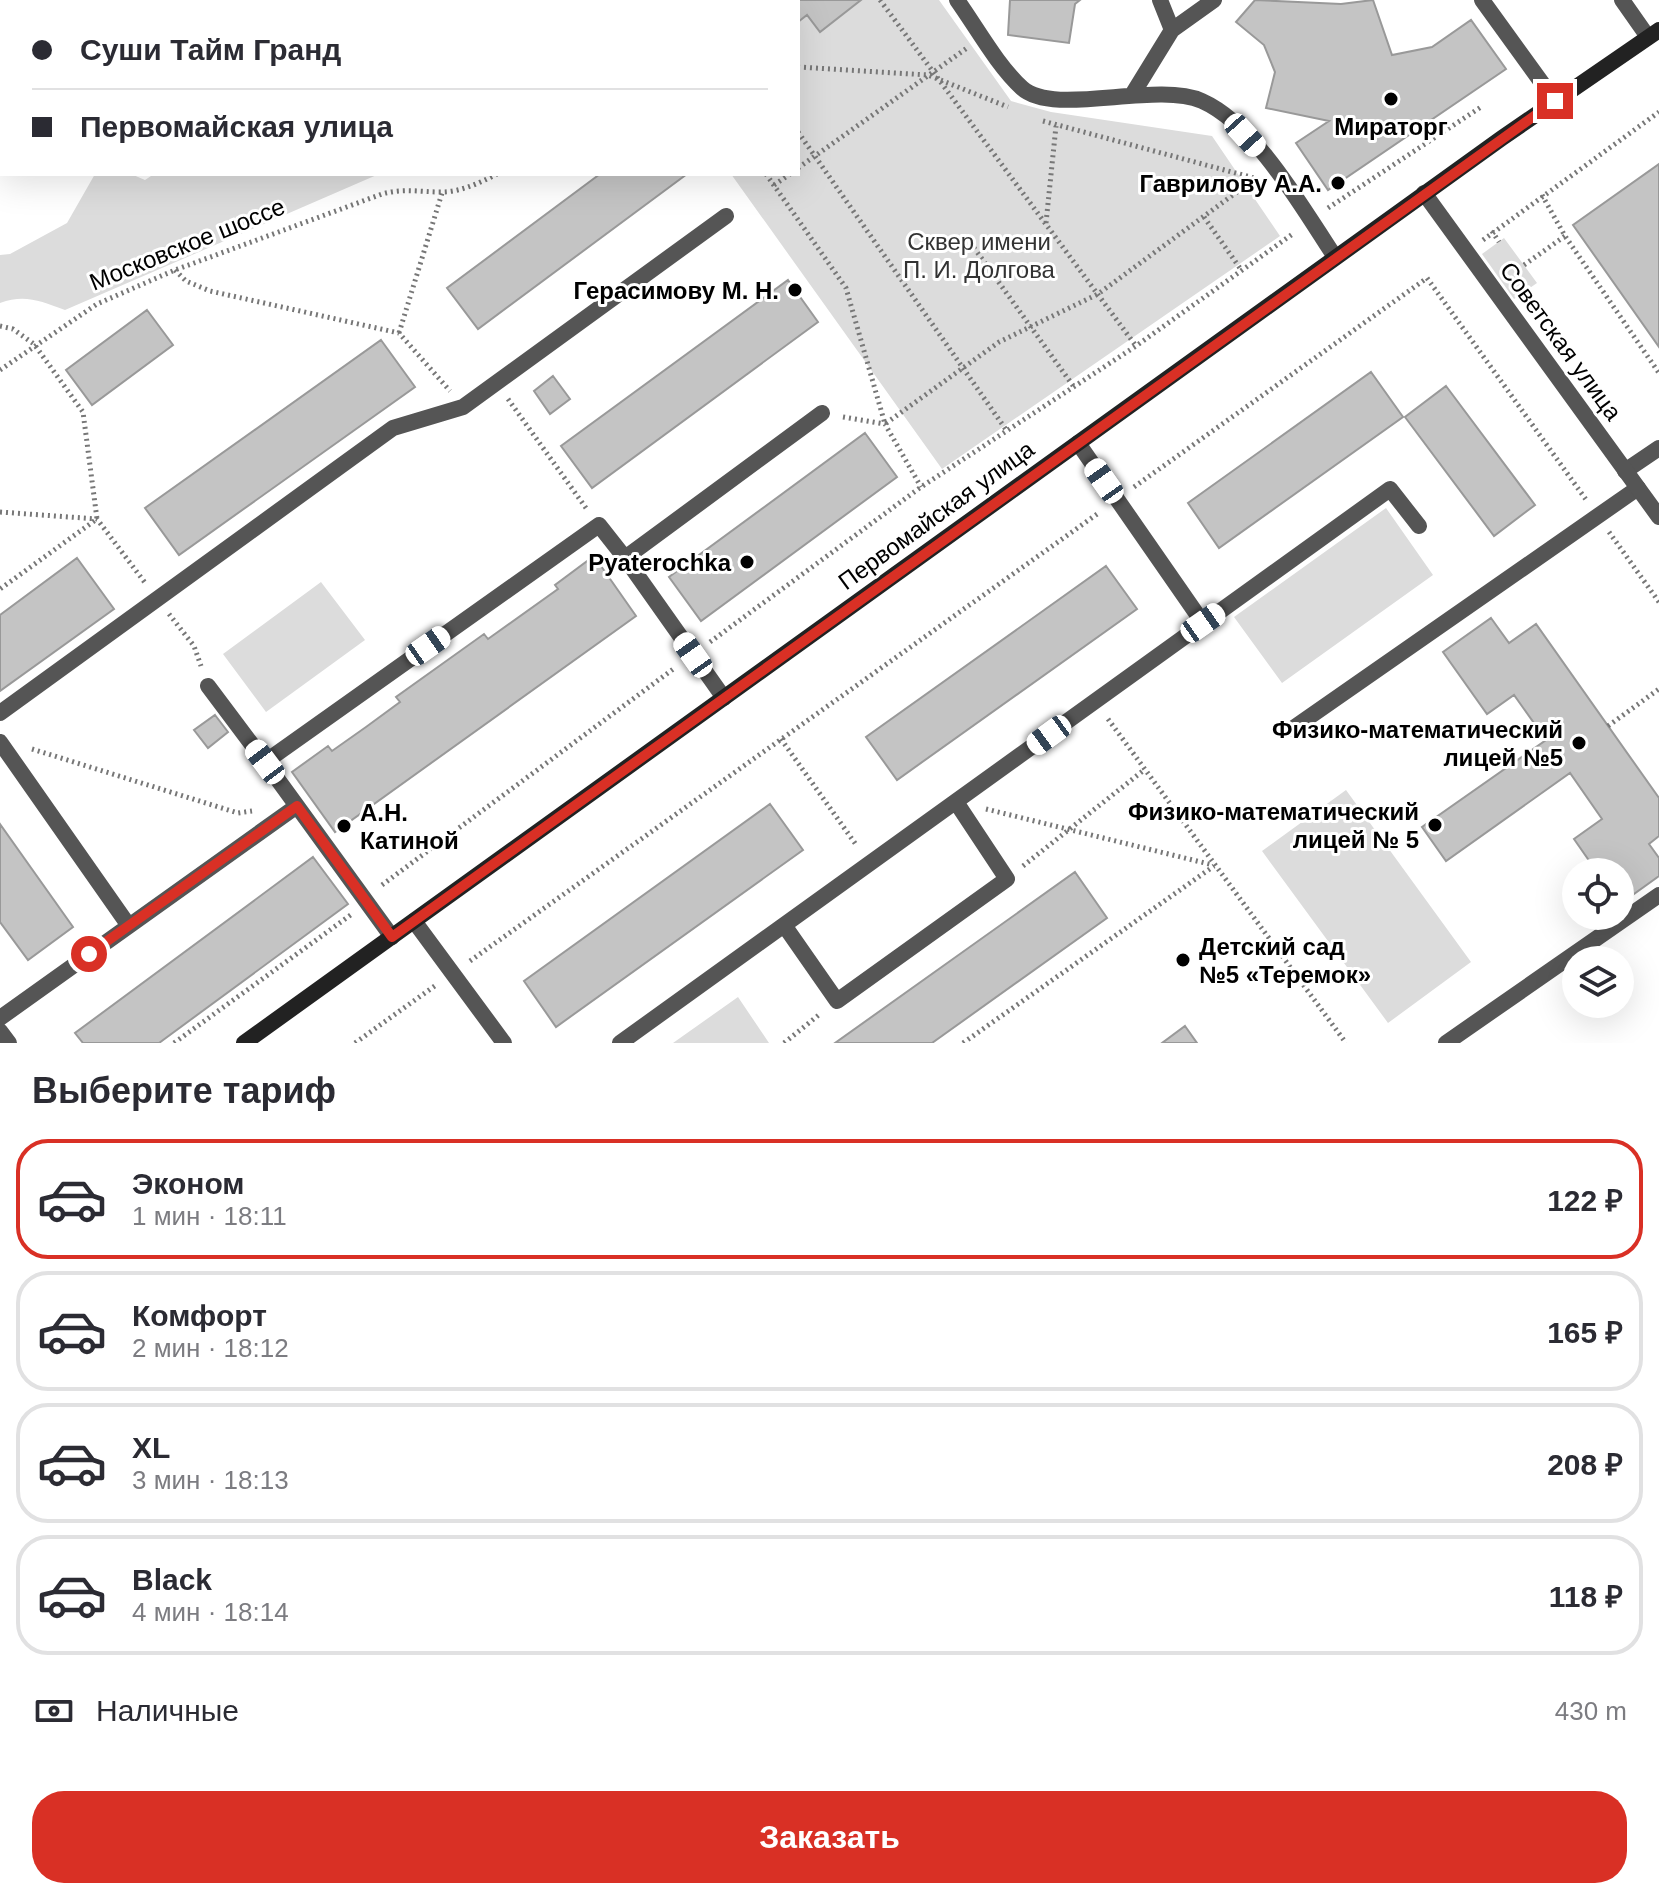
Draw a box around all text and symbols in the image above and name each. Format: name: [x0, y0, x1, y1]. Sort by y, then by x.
text: Суши Тайм Гранд: [80, 33, 341, 66]
route end: [1537, 83, 1573, 119]
marker: Мираторг: [1382, 90, 1400, 108]
car: [1220, 109, 1270, 161]
text: Первомайская улица: [80, 110, 393, 143]
place label: Мираторг: [1334, 113, 1448, 140]
place label: Гаврилову А.А.: [1139, 170, 1322, 197]
marker: Гаврилову А.А.: [1329, 174, 1347, 192]
street label: Московское шоссе: [85, 192, 289, 296]
park label: Сквер имени П. И. Долгова: [903, 228, 1056, 283]
street label: Советская улица: [1495, 257, 1628, 426]
place label: Герасимову М. Н.: [574, 277, 779, 304]
marker: Герасимову М. Н.: [786, 281, 804, 299]
street label: Первомайская улица: [833, 435, 1040, 595]
car: [1080, 454, 1128, 508]
place label: Pyaterochka: [588, 549, 732, 576]
marker: Pyaterochka: [738, 553, 756, 571]
car: [1176, 599, 1230, 647]
car: [401, 622, 455, 670]
car: [669, 628, 717, 682]
car: [1023, 711, 1075, 759]
place label: Физико-математический лицей №5: [1272, 716, 1563, 771]
marker: Физико-математический лицей №5: [1570, 734, 1588, 752]
car: [241, 736, 289, 788]
place label: Физико-математический лицей № 5: [1128, 798, 1419, 853]
place label: А.Н. Катиной: [360, 799, 459, 854]
marker: Физико-математический лицей № 5: [1426, 816, 1444, 834]
marker: А.Н. Катиной: [335, 817, 353, 835]
map controls: [1562, 858, 1634, 1018]
button: locate: [1562, 858, 1634, 930]
place label: Детский сад №5 «Теремок»: [1199, 933, 1371, 988]
route start: [71, 936, 107, 972]
button: layers: [1562, 946, 1634, 1018]
marker: Детский сад №5 «Теремок»: [1174, 951, 1192, 969]
text: Выберите тариф: [32, 1070, 336, 1111]
icon: car: [36, 1163, 108, 1235]
text: Эконом: [132, 1167, 245, 1200]
text: 122 ₽: [1547, 1184, 1623, 1217]
text: 1 мин · 18:11: [132, 1201, 287, 1231]
icon: car: [36, 1295, 108, 1367]
text: Комфорт: [132, 1299, 267, 1332]
text: 165 ₽: [1547, 1316, 1623, 1349]
text: 2 мин · 18:12: [132, 1333, 289, 1363]
icon: car: [36, 1427, 108, 1499]
text: XL: [132, 1431, 170, 1464]
text: 208 ₽: [1547, 1448, 1623, 1481]
text: 3 мин · 18:13: [132, 1465, 289, 1495]
icon: car: [36, 1559, 108, 1631]
text: Black: [132, 1563, 212, 1596]
text: 118 ₽: [1549, 1580, 1623, 1613]
text: 4 мин · 18:14: [132, 1597, 289, 1627]
icon: cash: [32, 1689, 76, 1733]
text: Наличные: [96, 1694, 239, 1727]
text: 430 m: [1555, 1696, 1627, 1726]
button: Заказать: [32, 1791, 1627, 1883]

